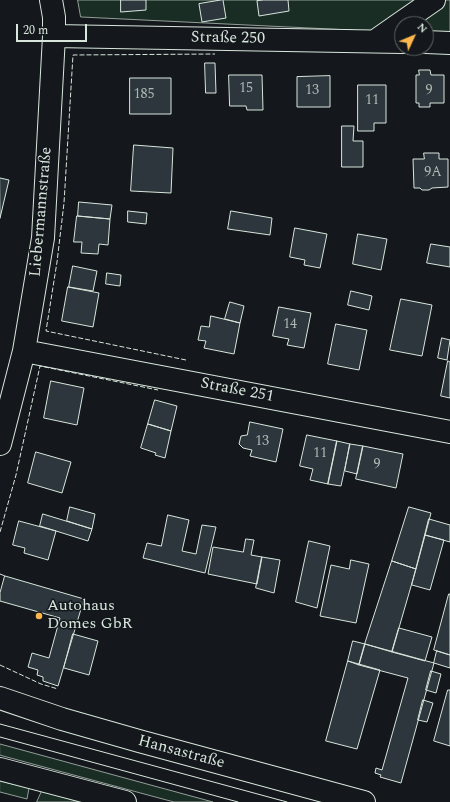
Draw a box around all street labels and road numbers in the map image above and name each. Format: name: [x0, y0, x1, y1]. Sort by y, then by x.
street label: Straße 250: [191, 29, 265, 49]
street label: Liebermannstraße: [27, 146, 57, 278]
street label: Straße 251: [199, 374, 275, 408]
street label: Hansastraße: [135, 732, 227, 774]

